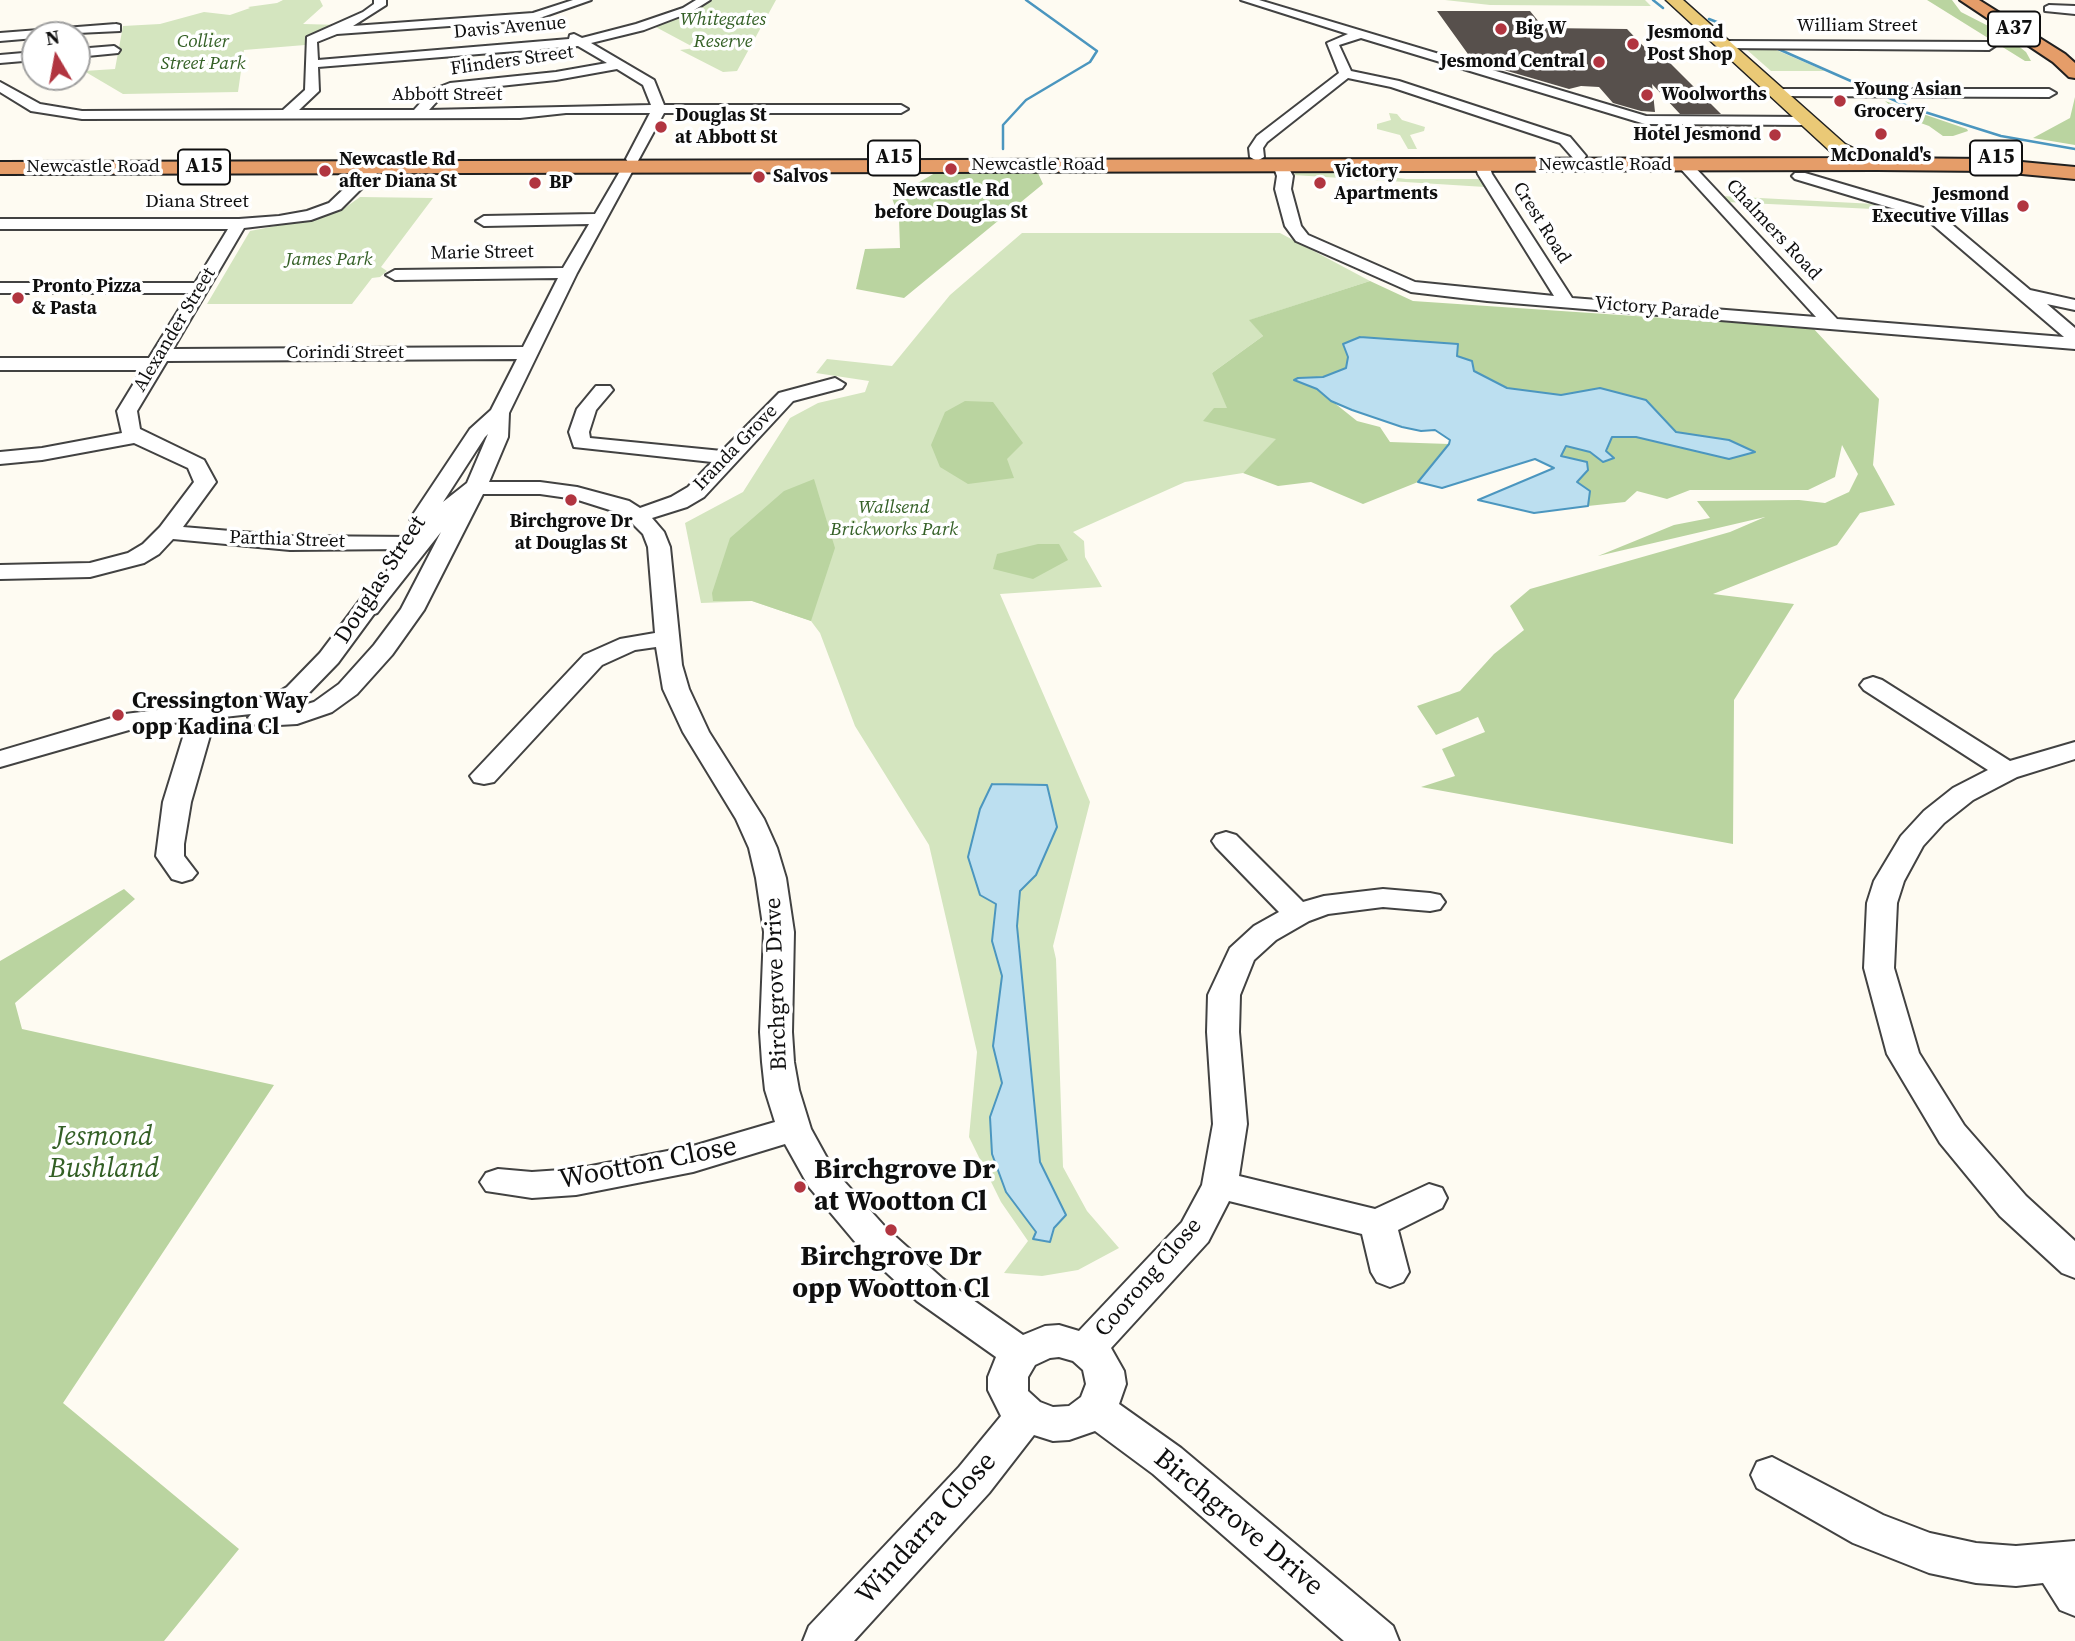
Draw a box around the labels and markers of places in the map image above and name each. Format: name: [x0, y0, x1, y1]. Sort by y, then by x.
place label: Big W: [1515, 18, 1566, 40]
marker: Big W: [1493, 21, 1509, 37]
place label: Jesmond Post Shop: [1647, 22, 1733, 66]
marker: Jesmond Post Shop: [1625, 36, 1641, 52]
place label: Jesmond Central: [1440, 51, 1585, 73]
marker: Jesmond Central: [1591, 54, 1607, 70]
place label: Young Asian Grocery: [1854, 79, 1962, 123]
place label: Woolworths: [1661, 84, 1767, 106]
marker: Woolworths: [1639, 87, 1655, 103]
marker: Young Asian Grocery: [1832, 93, 1848, 109]
place label: Douglas St at Abbott St: [675, 105, 777, 149]
marker: Douglas St at Abbott St: [653, 119, 669, 135]
place label: Hotel Jesmond: [1633, 124, 1761, 146]
marker: McDonald's: [1873, 126, 1889, 142]
marker: Hotel Jesmond: [1767, 127, 1783, 143]
place label: McDonald's: [1831, 145, 1931, 167]
place label: Newcastle Rd after Diana St: [339, 149, 457, 193]
marker: Newcastle Rd before Douglas St: [943, 161, 959, 177]
place label: Victory Apartments: [1334, 161, 1438, 205]
marker: Newcastle Rd after Diana St: [317, 163, 333, 179]
place label: Salvos: [773, 166, 828, 188]
marker: Salvos: [751, 169, 767, 185]
place label: BP: [549, 172, 573, 194]
marker: BP: [527, 175, 543, 191]
marker: Victory Apartments: [1312, 175, 1328, 191]
place label: Newcastle Rd before Douglas St: [874, 180, 1028, 224]
place label: Jesmond Executive Villas: [1872, 184, 2009, 228]
marker: Jesmond Executive Villas: [2015, 198, 2031, 214]
place label: Pronto Pizza & Pasta: [32, 276, 141, 320]
marker: Pronto Pizza & Pasta: [10, 290, 26, 306]
marker: Birchgrove Dr at Douglas St: [563, 492, 579, 508]
place label: Birchgrove Dr at Douglas St: [509, 511, 633, 555]
place label: Cressington Way opp Kadina Cl: [132, 688, 308, 742]
marker: Cressington Way opp Kadina Cl: [110, 707, 126, 723]
place label: Birchgrove Dr at Wootton Cl: [814, 1154, 995, 1220]
marker: Birchgrove Dr at Wootton Cl: [792, 1179, 808, 1195]
marker: Birchgrove Dr opp Wootton Cl: [883, 1222, 899, 1238]
place label: Birchgrove Dr opp Wootton Cl: [792, 1241, 990, 1307]

